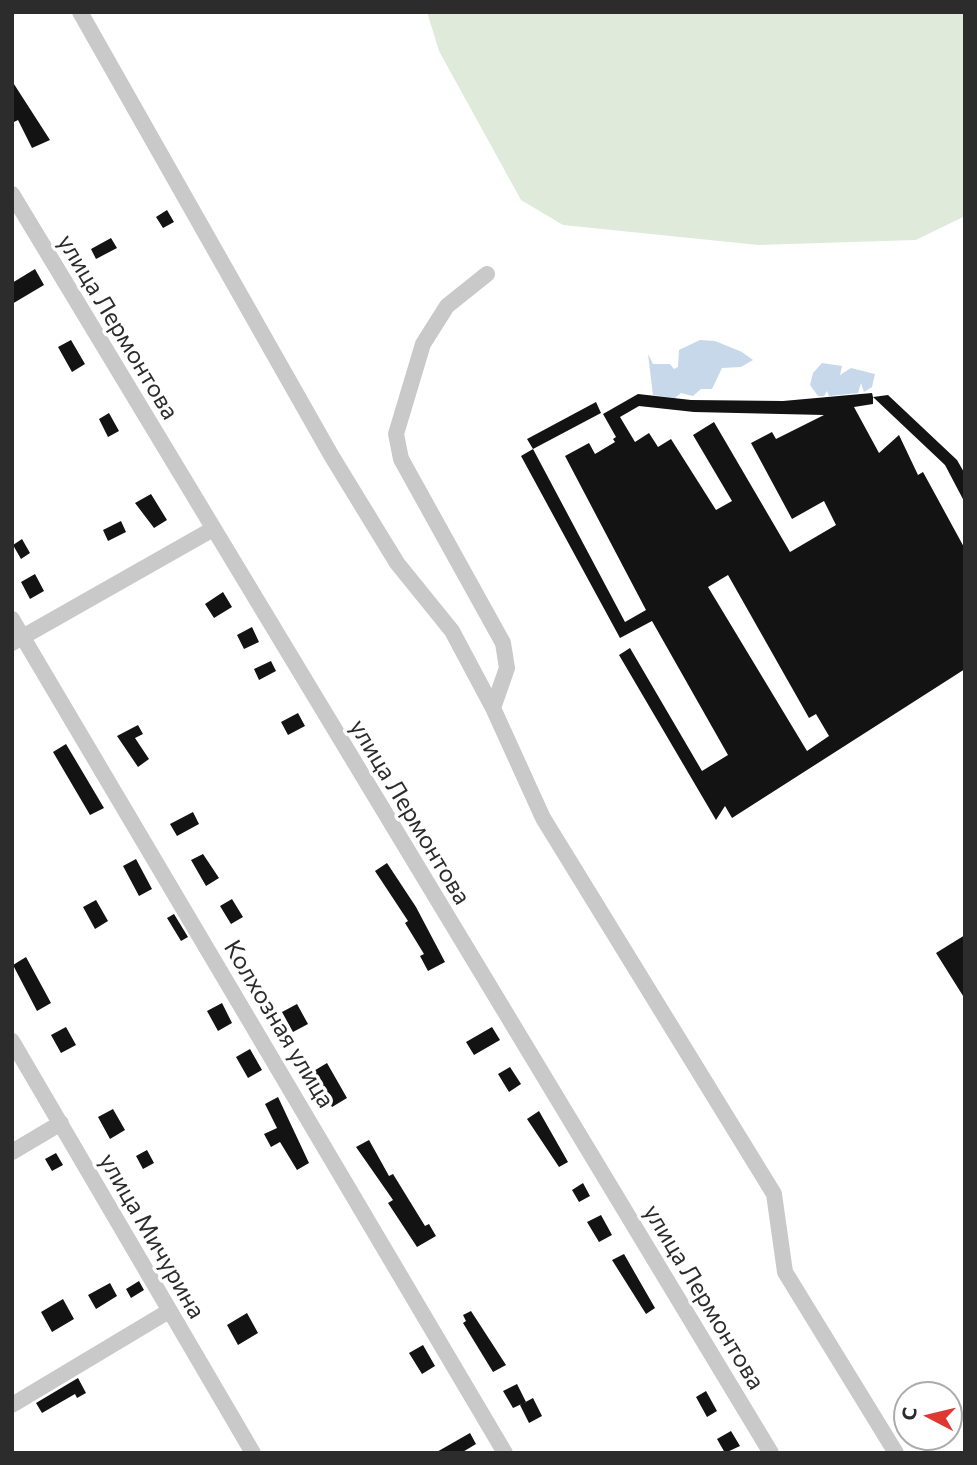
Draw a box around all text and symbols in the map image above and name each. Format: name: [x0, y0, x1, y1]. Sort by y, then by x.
street label: улица Лермонтова: [51, 229, 185, 425]
street label: улица Лермонтова: [343, 714, 477, 910]
street label: Колхозная улица: [218, 935, 340, 1113]
street label: улица Мичурина: [93, 1148, 211, 1324]
street label: улица Лермонтова: [637, 1199, 771, 1395]
north arrow: [893, 1381, 963, 1451]
text: С: [896, 1406, 921, 1421]

